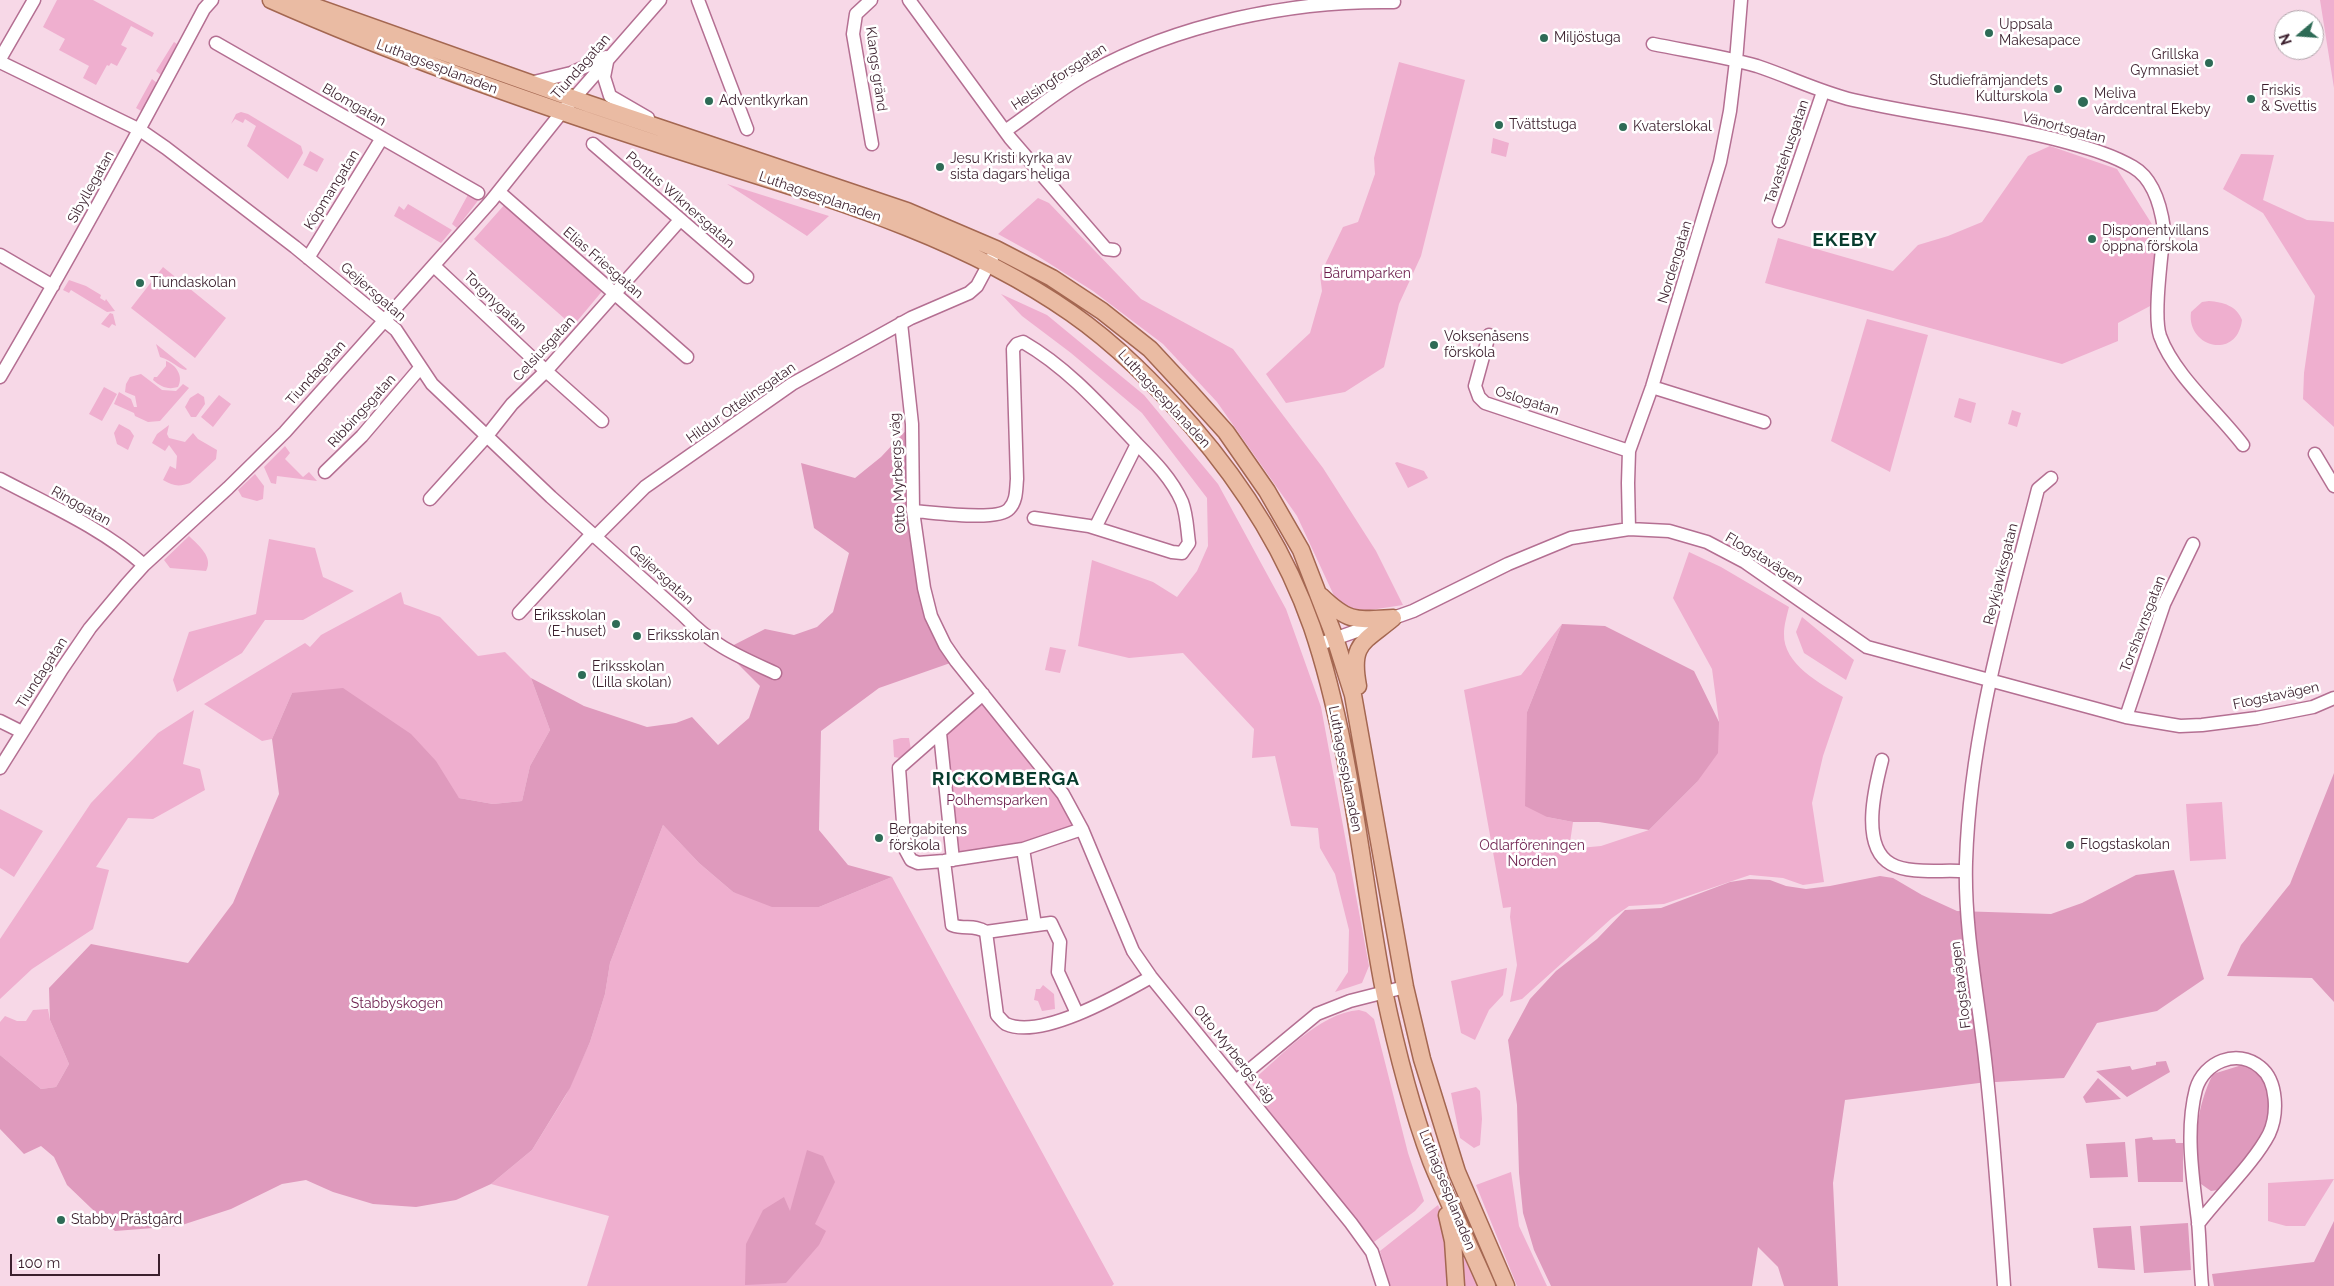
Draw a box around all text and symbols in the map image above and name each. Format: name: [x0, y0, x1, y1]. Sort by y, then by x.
north arrow: [2274, 10, 2324, 60]
place label: Uppsala Makesapace: [1999, 17, 2081, 49]
street label: Klangs gränd: [862, 25, 890, 113]
marker: Uppsala Makesapace: [1983, 27, 1995, 39]
place label: Miljöstuga: [1554, 30, 1621, 46]
street label: Tiundagatan: [548, 31, 614, 103]
marker: Miljöstuga: [1538, 32, 1550, 44]
text: N: [2276, 32, 2295, 47]
street label: Luthagsesplanaden: [374, 36, 500, 98]
street label: Helsingforsgatan: [1008, 40, 1110, 114]
place label: Grillska Gymnasiet: [2130, 47, 2199, 80]
marker: Grillska Gymnasiet: [2203, 57, 2215, 69]
place label: Studiefrämjandets Kulturskola: [1929, 73, 2048, 105]
street label: Blomgatan: [319, 80, 389, 130]
marker: Studiefrämjandets Kulturskola: [2052, 83, 2064, 95]
place label: Friskis & Svettis: [2261, 83, 2317, 115]
place label: Meliva vårdcentral Ekeby: [2094, 86, 2211, 118]
place label: Adventkyrkan: [719, 93, 808, 109]
marker: Friskis & Svettis: [2245, 93, 2257, 105]
marker: Adventkyrkan: [703, 95, 715, 107]
marker: Meliva vårdcentral Ekeby: [2076, 95, 2090, 109]
street label: Tavastehusgatan: [1761, 98, 1813, 206]
street label: Vänortsgatan: [2020, 109, 2108, 147]
place label: Tvättstuga: [1509, 117, 1577, 133]
marker: Tvättstuga: [1493, 119, 1505, 131]
place label: Kvaterslokal: [1633, 119, 1712, 135]
marker: Kvaterslokal: [1617, 121, 1629, 133]
street label: Köpmangatan: [301, 147, 363, 233]
street label: Sibyllegatan: [64, 148, 118, 226]
street label: Pontus Wiknersgatan: [622, 148, 738, 252]
place label: Jesu Kristi kyrka av sista dagars heliga: [950, 151, 1072, 184]
marker: Jesu Kristi kyrka av sista dagars heliga: [934, 161, 946, 173]
street label: Luthagsesplanaden: [757, 168, 883, 226]
street label: Nordengatan: [1654, 219, 1696, 305]
place label: Disponentvillans öppna förskola: [2102, 223, 2209, 256]
street label: Elias Friesgatan: [559, 224, 647, 302]
district label: EKEBY: [1812, 229, 1878, 251]
marker: Disponentvillans öppna förskola: [2086, 233, 2098, 245]
street label: Geijersgatan: [337, 259, 409, 325]
park label: Bärumparken: [1323, 266, 1411, 282]
street label: Torgnygatan: [460, 268, 530, 336]
place label: Tiundaskolan: [150, 275, 236, 291]
marker: Tiundaskolan: [134, 277, 146, 289]
street label: Celsiusgatan: [509, 313, 579, 385]
place label: Voksenåsens förskola: [1444, 329, 1529, 362]
street label: Tiundagatan: [283, 337, 349, 409]
marker: Voksenåsens förskola: [1428, 339, 1440, 351]
street label: Luthagsesplanaden: [1114, 346, 1214, 452]
street label: Hildur Ottelinsgatan: [683, 359, 799, 447]
street label: Ribbingsgatan: [325, 371, 399, 451]
street label: Oslogatan: [1493, 383, 1561, 419]
street label: Otto Myrbergs väg: [886, 412, 910, 534]
street label: Ringgatan: [48, 483, 114, 529]
street label: Reykjaviksgatan: [1980, 522, 2022, 626]
street label: Flogstavägen: [1722, 529, 1806, 589]
street label: Geijersgatan: [625, 542, 697, 608]
street label: Torshavnsgatan: [2117, 574, 2169, 674]
place label: Eriksskolan (E-huset): [534, 608, 606, 640]
marker: Eriksskolan (E-huset): [610, 618, 622, 630]
place label: Eriksskolan: [647, 628, 719, 644]
marker: Eriksskolan: [631, 630, 643, 642]
street label: Tiundagatan: [13, 634, 71, 712]
place label: Eriksskolan (Lilla skolan): [592, 659, 671, 692]
marker: Eriksskolan (Lilla skolan): [576, 669, 588, 681]
street label: Flogstavägen: [2231, 679, 2321, 713]
street label: Luthagsesplanaden: [1325, 704, 1365, 834]
district label: RICKOMBERGA: [930, 768, 1082, 790]
park label: Polhemsparken: [946, 793, 1048, 809]
place label: Bergabitens förskola: [889, 822, 967, 854]
marker: Bergabitens förskola: [873, 832, 885, 844]
place label: Flogstaskolan: [2080, 837, 2170, 853]
park label: Odlarföreningen Norden: [1479, 838, 1585, 870]
marker: Flogstaskolan: [2064, 839, 2076, 851]
street label: Flogstavägen: [1947, 940, 1975, 1030]
park label: Stabbyskogen: [351, 996, 443, 1012]
street label: Otto Myrbergs väg: [1190, 1002, 1278, 1106]
street label: Luthagsesplanaden: [1415, 1127, 1479, 1253]
place label: Stabby Prästgård: [71, 1212, 182, 1228]
marker: Stabby Prästgård: [55, 1214, 67, 1226]
scale bar: [12, 1244, 162, 1276]
text: 100 m: [18, 1254, 60, 1272]

